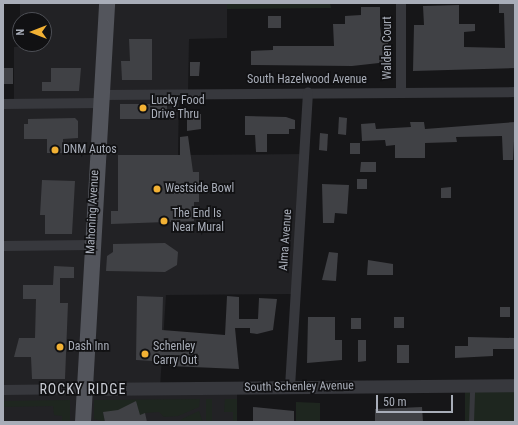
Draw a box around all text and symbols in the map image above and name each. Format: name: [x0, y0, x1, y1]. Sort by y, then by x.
north arrow: [12, 12, 52, 52]
street label: Walden Court: [381, 16, 395, 80]
text: N: [14, 29, 27, 35]
street label: South Hazelwood Avenue: [247, 73, 367, 87]
place label: Lucky Food Drive Thru: [151, 94, 205, 122]
marker: Lucky Food Drive Thru: [138, 103, 148, 113]
place label: DNM Autos: [63, 143, 117, 157]
marker: DNM Autos: [50, 145, 60, 155]
street label: Mahoning Avenue: [84, 170, 102, 254]
place label: Westside Bowl: [165, 182, 234, 196]
marker: Westside Bowl: [152, 184, 162, 194]
place label: The End Is Near Mural: [172, 207, 224, 235]
street label: Alma Avenue: [277, 209, 295, 271]
marker: The End Is Near Mural: [159, 216, 169, 226]
place label: Dash Inn: [68, 340, 109, 354]
place label: Schenley Carry Out: [153, 340, 197, 368]
marker: Dash Inn: [55, 342, 65, 352]
marker: Schenley Carry Out: [140, 349, 150, 359]
street label: South Schenley Avenue: [244, 379, 354, 395]
district label: ROCKY RIDGE: [39, 381, 127, 397]
scale bar: [378, 387, 455, 413]
text: 50 m: [383, 395, 407, 409]

